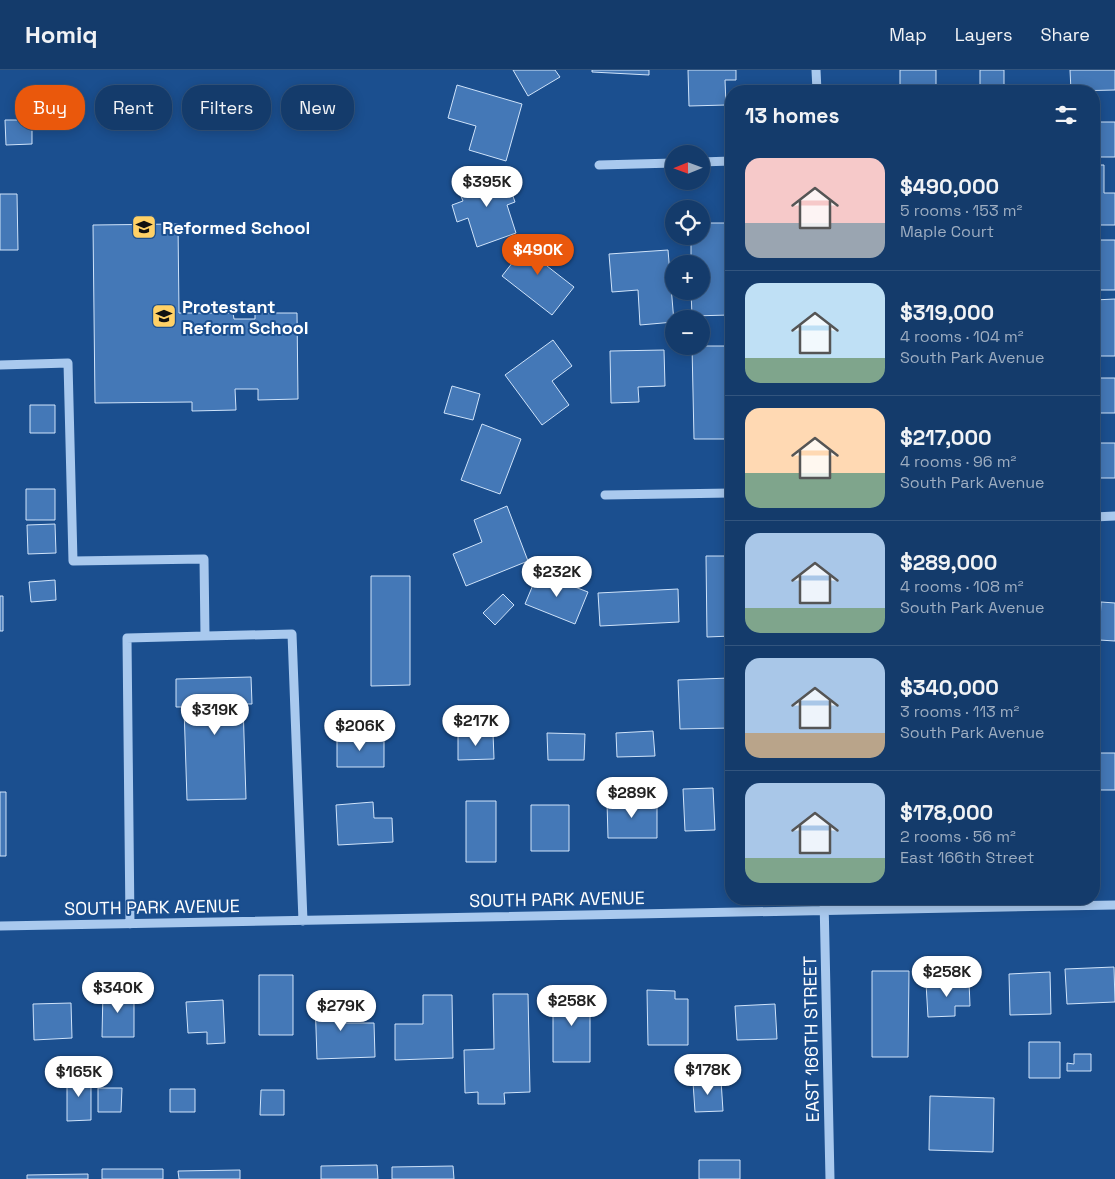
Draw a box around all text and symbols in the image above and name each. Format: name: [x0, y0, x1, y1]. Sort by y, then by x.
text: Homiq: [25, 19, 98, 50]
text: Map: [889, 23, 927, 46]
text: Layers: [955, 23, 1012, 46]
text: Share: [1040, 23, 1090, 46]
chip: Buy: [15, 85, 85, 130]
chip: Rent: [95, 85, 172, 130]
chip: Filters: [182, 85, 271, 130]
chip: New: [281, 85, 354, 130]
icon: filters: [1052, 101, 1080, 129]
text: 13 homes: [745, 102, 839, 129]
north arrow: [665, 145, 710, 190]
map controls: [665, 145, 710, 355]
pin: $395K: [452, 166, 522, 208]
text: $395K: [463, 171, 511, 192]
text: $490,000: [900, 173, 999, 200]
icon: home: [785, 178, 845, 238]
button: locate: [665, 200, 710, 245]
text: 5 rooms · 153 m²: [900, 200, 1022, 221]
school or university icon: Reformed School: [131, 214, 157, 240]
place label: Reformed School: [162, 216, 310, 239]
text: Maple Court: [900, 221, 994, 242]
pin: $490K: [503, 234, 573, 276]
text: $490K: [513, 239, 563, 260]
button: +: [665, 255, 710, 300]
place label: Protestant Reform School: [182, 295, 309, 339]
text: $319,000: [900, 299, 994, 326]
school or university icon: Protestant Reform School: [151, 303, 177, 329]
icon: home: [785, 303, 845, 363]
button: −: [665, 310, 710, 355]
text: 4 rooms · 104 m²: [900, 326, 1024, 347]
text: South Park Avenue: [900, 347, 1044, 368]
text: $217,000: [900, 424, 992, 451]
icon: home: [785, 428, 845, 488]
text: 4 rooms · 96 m²: [900, 451, 1016, 472]
text: South Park Avenue: [900, 472, 1044, 493]
text: $289,000: [900, 549, 997, 576]
icon: home: [785, 553, 845, 613]
pin: $232K: [522, 556, 592, 598]
text: $232K: [533, 561, 581, 582]
text: 4 rooms · 108 m²: [900, 576, 1024, 597]
text: South Park Avenue: [900, 597, 1044, 618]
text: $340,000: [900, 674, 999, 701]
icon: home: [785, 678, 845, 738]
pin: $319K: [180, 694, 250, 736]
text: $319K: [192, 699, 238, 720]
text: 3 rooms · 113 m²: [900, 701, 1019, 722]
pin: $217K: [441, 704, 511, 747]
pin: $206K: [325, 710, 395, 752]
text: $217K: [453, 710, 499, 731]
text: $206K: [335, 715, 385, 736]
text: South Park Avenue: [900, 722, 1044, 743]
pin: $289K: [597, 776, 667, 819]
text: $289K: [608, 782, 656, 803]
text: $178,000: [900, 799, 993, 826]
icon: home: [785, 803, 845, 863]
text: 2 rooms · 56 m²: [900, 826, 1016, 847]
text: East 166th Street: [900, 847, 1034, 868]
street label: SOUTH PARK AVENUE: [469, 886, 645, 912]
street label: SOUTH PARK AVENUE: [64, 894, 240, 920]
street label: EAST 166TH STREET: [798, 955, 824, 1122]
pin: $258K: [912, 956, 982, 998]
text: $258K: [923, 961, 971, 982]
pin: $340K: [83, 972, 153, 1014]
text: $340K: [93, 977, 143, 998]
pin: $258K: [537, 984, 607, 1027]
pin: $279K: [306, 990, 376, 1032]
text: $258K: [548, 990, 596, 1011]
text: $279K: [317, 995, 365, 1016]
pin: $178K: [673, 1054, 743, 1096]
pin: $165K: [44, 1056, 114, 1098]
text: $178K: [685, 1059, 731, 1080]
text: $165K: [56, 1061, 102, 1082]

